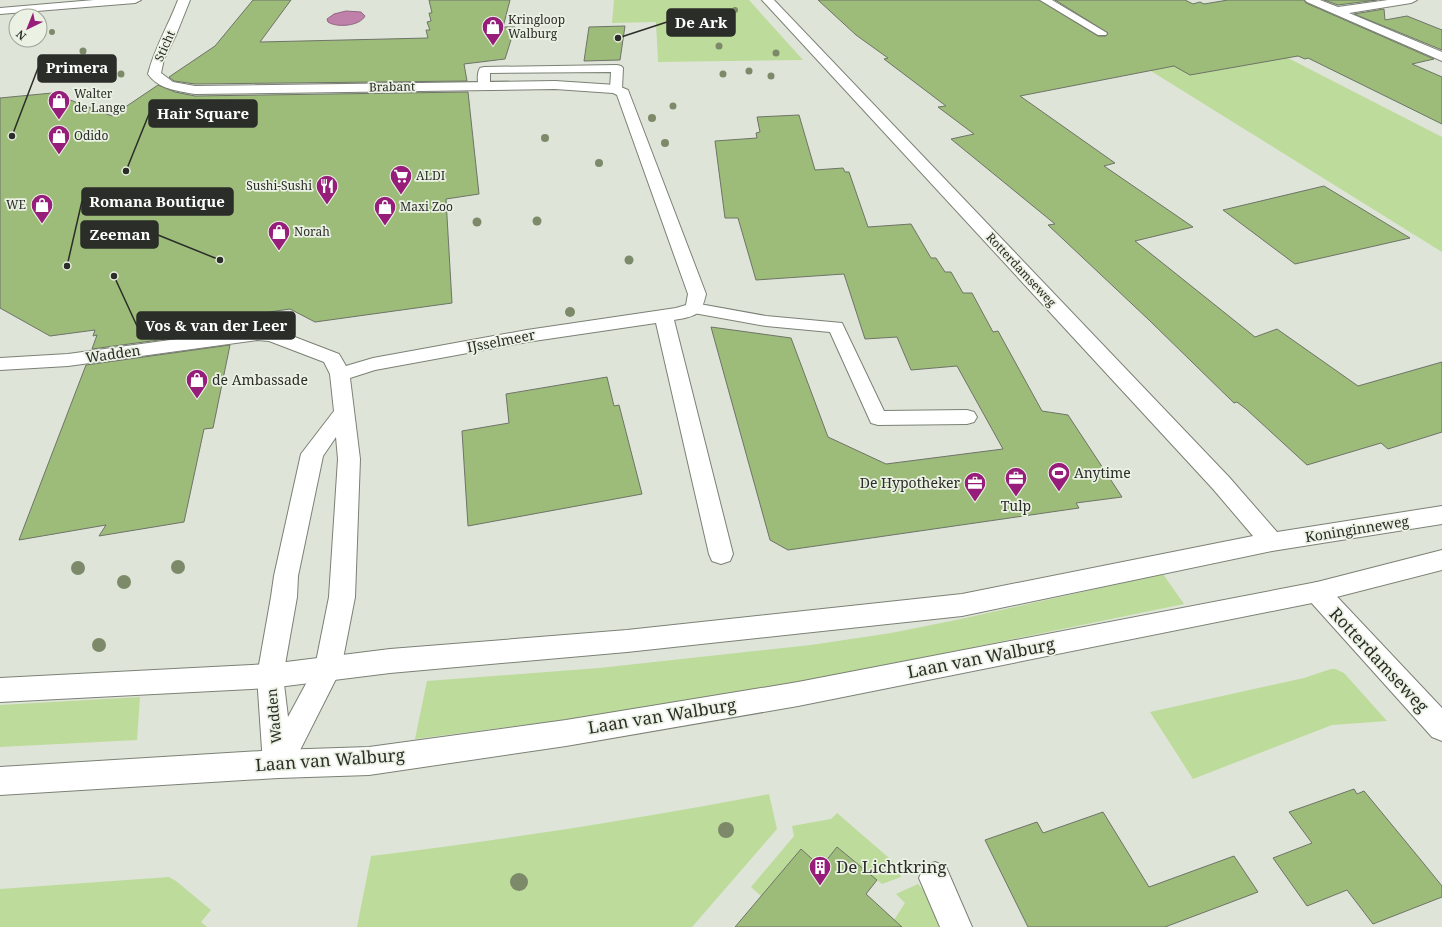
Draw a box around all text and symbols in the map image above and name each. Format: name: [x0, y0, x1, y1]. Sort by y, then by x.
north arrow: [8, 8, 48, 48]
callout: De Ark: [667, 9, 735, 36]
place label: Kringloop Walburg: [508, 11, 565, 42]
text: De Ark: [675, 12, 728, 32]
shop icon: Kringloop Walburg: [480, 14, 506, 47]
text: N: [12, 27, 29, 44]
street label: Sticht: [150, 28, 179, 64]
callout: Primera: [38, 55, 116, 82]
text: Primera: [46, 57, 108, 77]
street label: Brabant: [369, 78, 415, 95]
place label: Walter de Lange: [74, 85, 126, 116]
shop icon: Walter de Lange: [46, 88, 72, 121]
callout: Hair Square: [149, 100, 257, 127]
text: Hair Square: [157, 103, 249, 123]
shop icon: Odido: [46, 123, 72, 156]
place label: Odido: [74, 127, 108, 144]
supermarket icon: ALDI: [388, 163, 414, 196]
place label: ALDI: [416, 167, 445, 184]
restaurant icon: Sushi-Sushi: [314, 173, 340, 206]
place label: Sushi-Sushi: [246, 177, 312, 194]
callout: Romana Boutique: [82, 188, 233, 215]
text: Romana Boutique: [89, 191, 225, 211]
shop icon: WE: [29, 192, 55, 225]
shop icon: Maxi Zoo: [372, 194, 398, 227]
place label: WE: [6, 196, 26, 213]
place label: Maxi Zoo: [400, 198, 453, 215]
shop icon: Norah: [266, 219, 292, 252]
callout: Zeeman: [81, 221, 158, 248]
place label: Norah: [294, 223, 330, 240]
text: Zeeman: [90, 224, 150, 244]
street label: Rotterdamseweg: [982, 229, 1061, 311]
callout: Vos & van der Leer: [137, 312, 295, 339]
text: Vos & van der Leer: [145, 315, 287, 335]
street label: IJsselmeer: [465, 324, 537, 356]
street label: Wadden: [84, 340, 142, 367]
shop icon: de Ambassade: [184, 367, 210, 400]
place label: de Ambassade: [212, 370, 308, 389]
sports icon: Anytime: [1046, 460, 1072, 493]
place label: Anytime: [1074, 463, 1131, 482]
office icon: Tulp: [1003, 465, 1029, 498]
office icon: De Hypotheker: [962, 470, 988, 503]
place label: De Hypotheker: [860, 473, 960, 492]
place label: Tulp: [1001, 496, 1031, 515]
street label: Koninginneweg: [1304, 511, 1411, 546]
street label: Rotterdamseweg: [1325, 602, 1434, 717]
street label: Laan van Walburg: [905, 632, 1057, 683]
street label: Wadden: [262, 688, 285, 744]
street label: Laan van Walburg: [586, 692, 738, 739]
street label: Laan van Walburg: [254, 743, 405, 776]
building icon: De Lichtkring: [807, 854, 833, 887]
place label: De Lichtkring: [836, 855, 947, 878]

